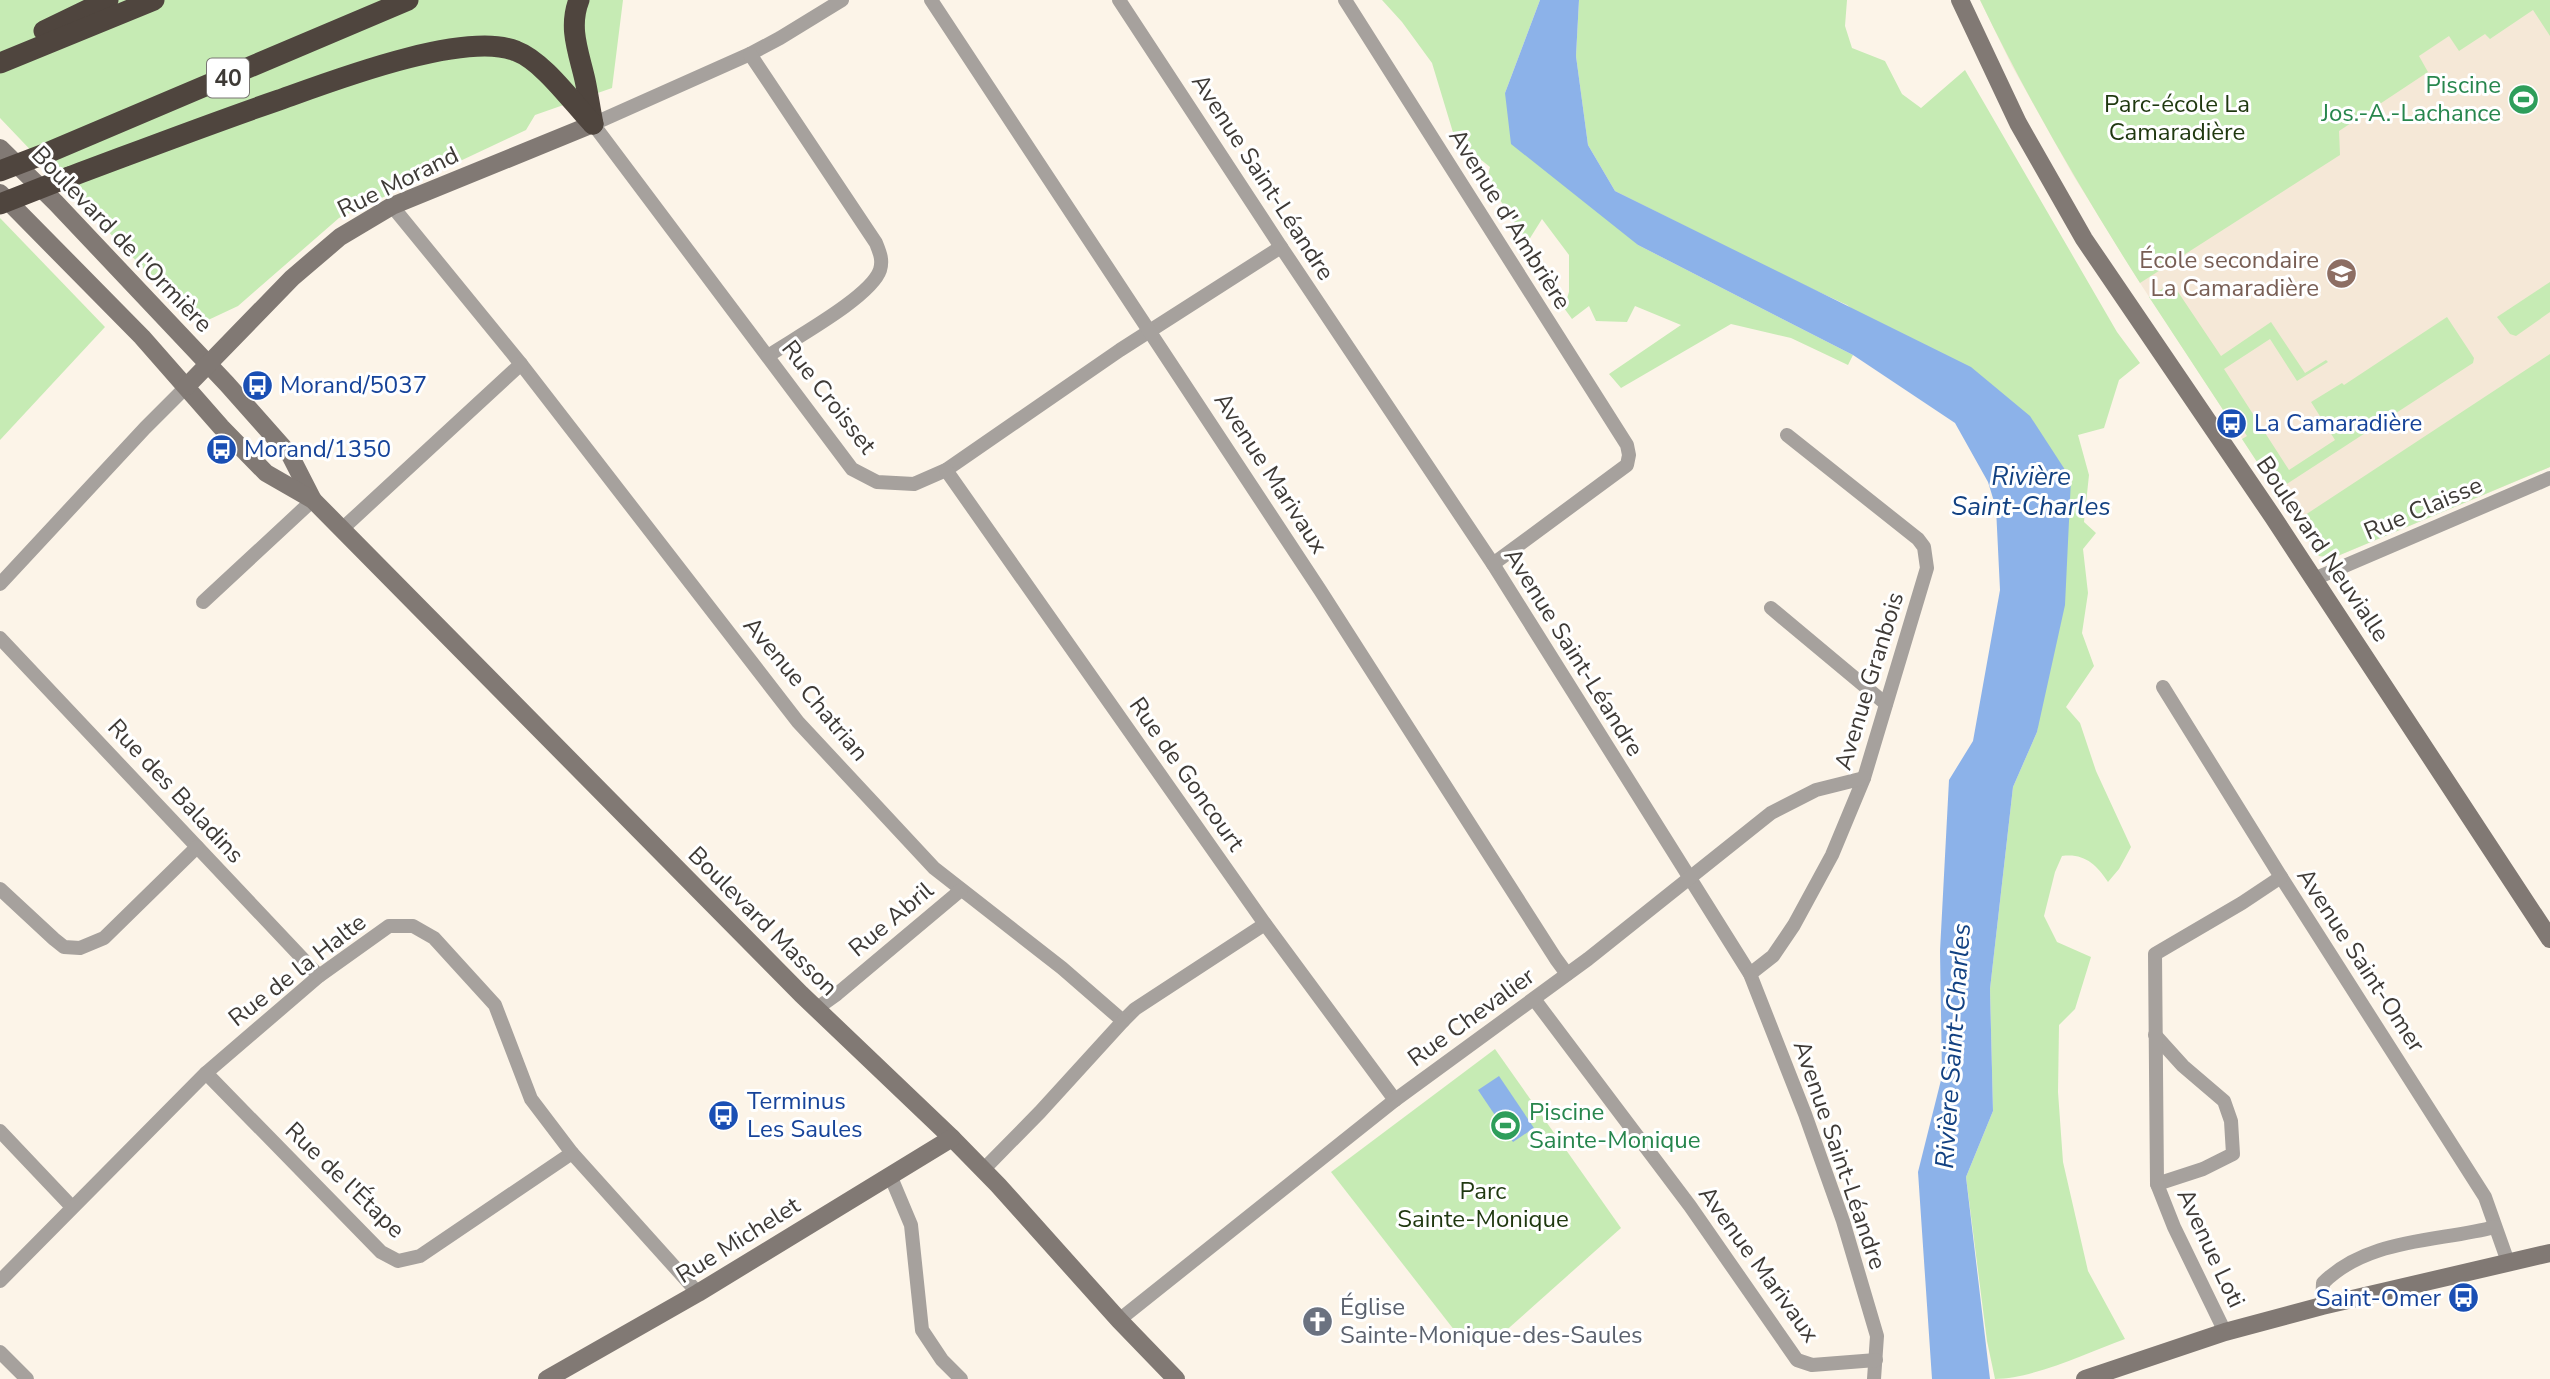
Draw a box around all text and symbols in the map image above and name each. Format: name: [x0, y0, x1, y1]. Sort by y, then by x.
road number: 40: [207, 58, 249, 97]
street label: Avenue Saint-Léandre: [1184, 68, 1342, 286]
place label: Piscine Jos.-A.-Lachance: [2320, 69, 2501, 129]
sports icon: Piscine Jos.-A.-Lachance: [2507, 82, 2541, 116]
park label: Parc-école La Camaradière: [2104, 88, 2250, 148]
street label: Avenue d'Ambrière: [1442, 123, 1578, 315]
street label: Boulevard de l'Ormière: [24, 139, 220, 339]
street label: Rue Morand: [332, 139, 464, 225]
place label: École secondaire La Camaradière: [2139, 244, 2319, 304]
school or university icon: École secondaire La Camaradière: [2325, 257, 2359, 291]
street label: Rue Croisset: [774, 333, 884, 461]
bus stop icon: Morand/5037: [240, 368, 274, 402]
place label: Morand/5037: [280, 369, 427, 401]
street label: Avenue Marivaux: [1207, 386, 1335, 560]
bus stop icon: La Camaradière: [2214, 406, 2248, 440]
place label: La Camaradière: [2254, 407, 2422, 439]
bus stop icon: Morand/1350: [204, 432, 238, 466]
place label: Morand/1350: [244, 433, 391, 465]
street label: Boulevard Neuvialle: [2249, 450, 2397, 648]
water label: Rivière Saint-Charles: [1951, 459, 2111, 524]
street label: Rue Claisse: [2359, 469, 2487, 547]
street label: Avenue Saint-Léandre: [1497, 542, 1651, 762]
street label: Avenue Granbois: [1827, 588, 1911, 774]
street label: Avenue Chatrian: [736, 610, 876, 768]
street label: Rue de Goncourt: [1122, 691, 1252, 858]
street label: Rue des Baladins: [101, 712, 251, 870]
street label: Boulevard Masson: [681, 839, 845, 1003]
street label: Avenue Saint-Omer: [2290, 862, 2433, 1058]
street label: Rue Abril: [842, 874, 940, 964]
street label: Rue de la Halte: [222, 906, 372, 1034]
water label: Rivière Saint-Charles: [1927, 922, 1979, 1170]
street label: Rue Chevalier: [1401, 960, 1541, 1074]
street label: Avenue Saint-Léandre: [1786, 1036, 1894, 1274]
place label: Terminus Les Saules: [747, 1085, 863, 1145]
place label: Piscine Sainte-Monique: [1529, 1096, 1700, 1156]
bus stop icon: Terminus Les Saules: [707, 1098, 741, 1132]
sports icon: Piscine Sainte-Monique: [1489, 1109, 1523, 1143]
street label: Rue de l'Étape: [278, 1115, 412, 1245]
park label: Parc Sainte-Monique: [1397, 1175, 1569, 1235]
street label: Avenue Marivaux: [1691, 1179, 1827, 1349]
street label: Avenue Loti: [2169, 1183, 2253, 1313]
street label: Rue Michelet: [670, 1189, 806, 1291]
bus stop icon: Saint-Omer: [2447, 1281, 2481, 1315]
place label: Saint-Omer: [2316, 1282, 2441, 1314]
place label: Église Sainte-Monique-des-Saules: [1340, 1291, 1643, 1351]
church icon: Église Sainte-Monique-des-Saules: [1300, 1304, 1334, 1338]

